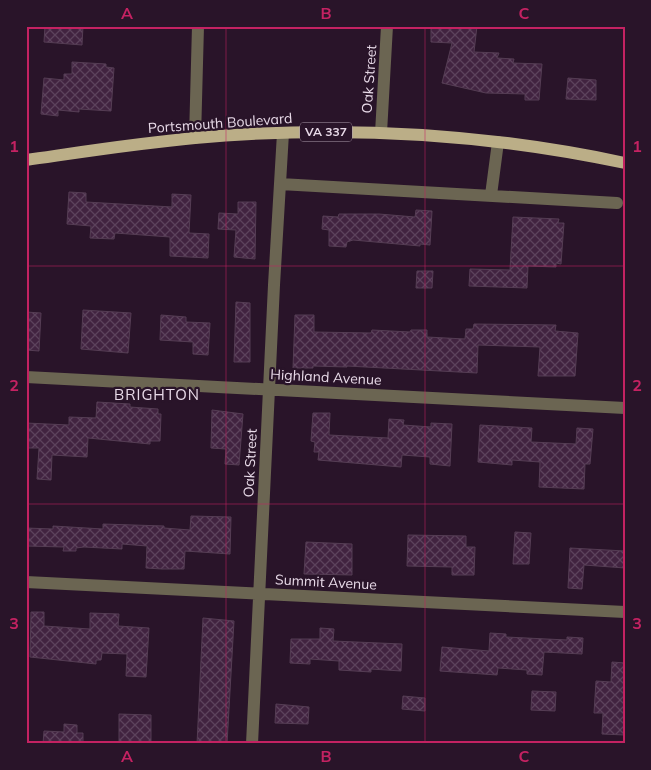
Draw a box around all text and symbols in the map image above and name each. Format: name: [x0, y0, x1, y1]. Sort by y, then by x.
text: A: [121, 3, 133, 23]
text: B: [320, 3, 332, 23]
text: C: [519, 3, 530, 23]
street label: Oak Street: [358, 44, 380, 114]
street label: Portsmouth Boulevard: [147, 109, 293, 137]
road number: VA 337: [300, 122, 352, 142]
text: 1: [9, 136, 19, 156]
text: 1: [632, 136, 642, 156]
street label: Highland Avenue: [270, 365, 382, 389]
text: 2: [9, 375, 19, 395]
text: 2: [632, 375, 642, 395]
district label: BRIGHTON: [114, 385, 200, 404]
street label: Oak Street: [239, 428, 261, 498]
street label: Summit Avenue: [275, 570, 377, 594]
text: 3: [9, 613, 19, 633]
text: 3: [632, 613, 642, 633]
text: A: [121, 746, 133, 766]
text: B: [320, 746, 332, 766]
text: C: [519, 746, 530, 766]

